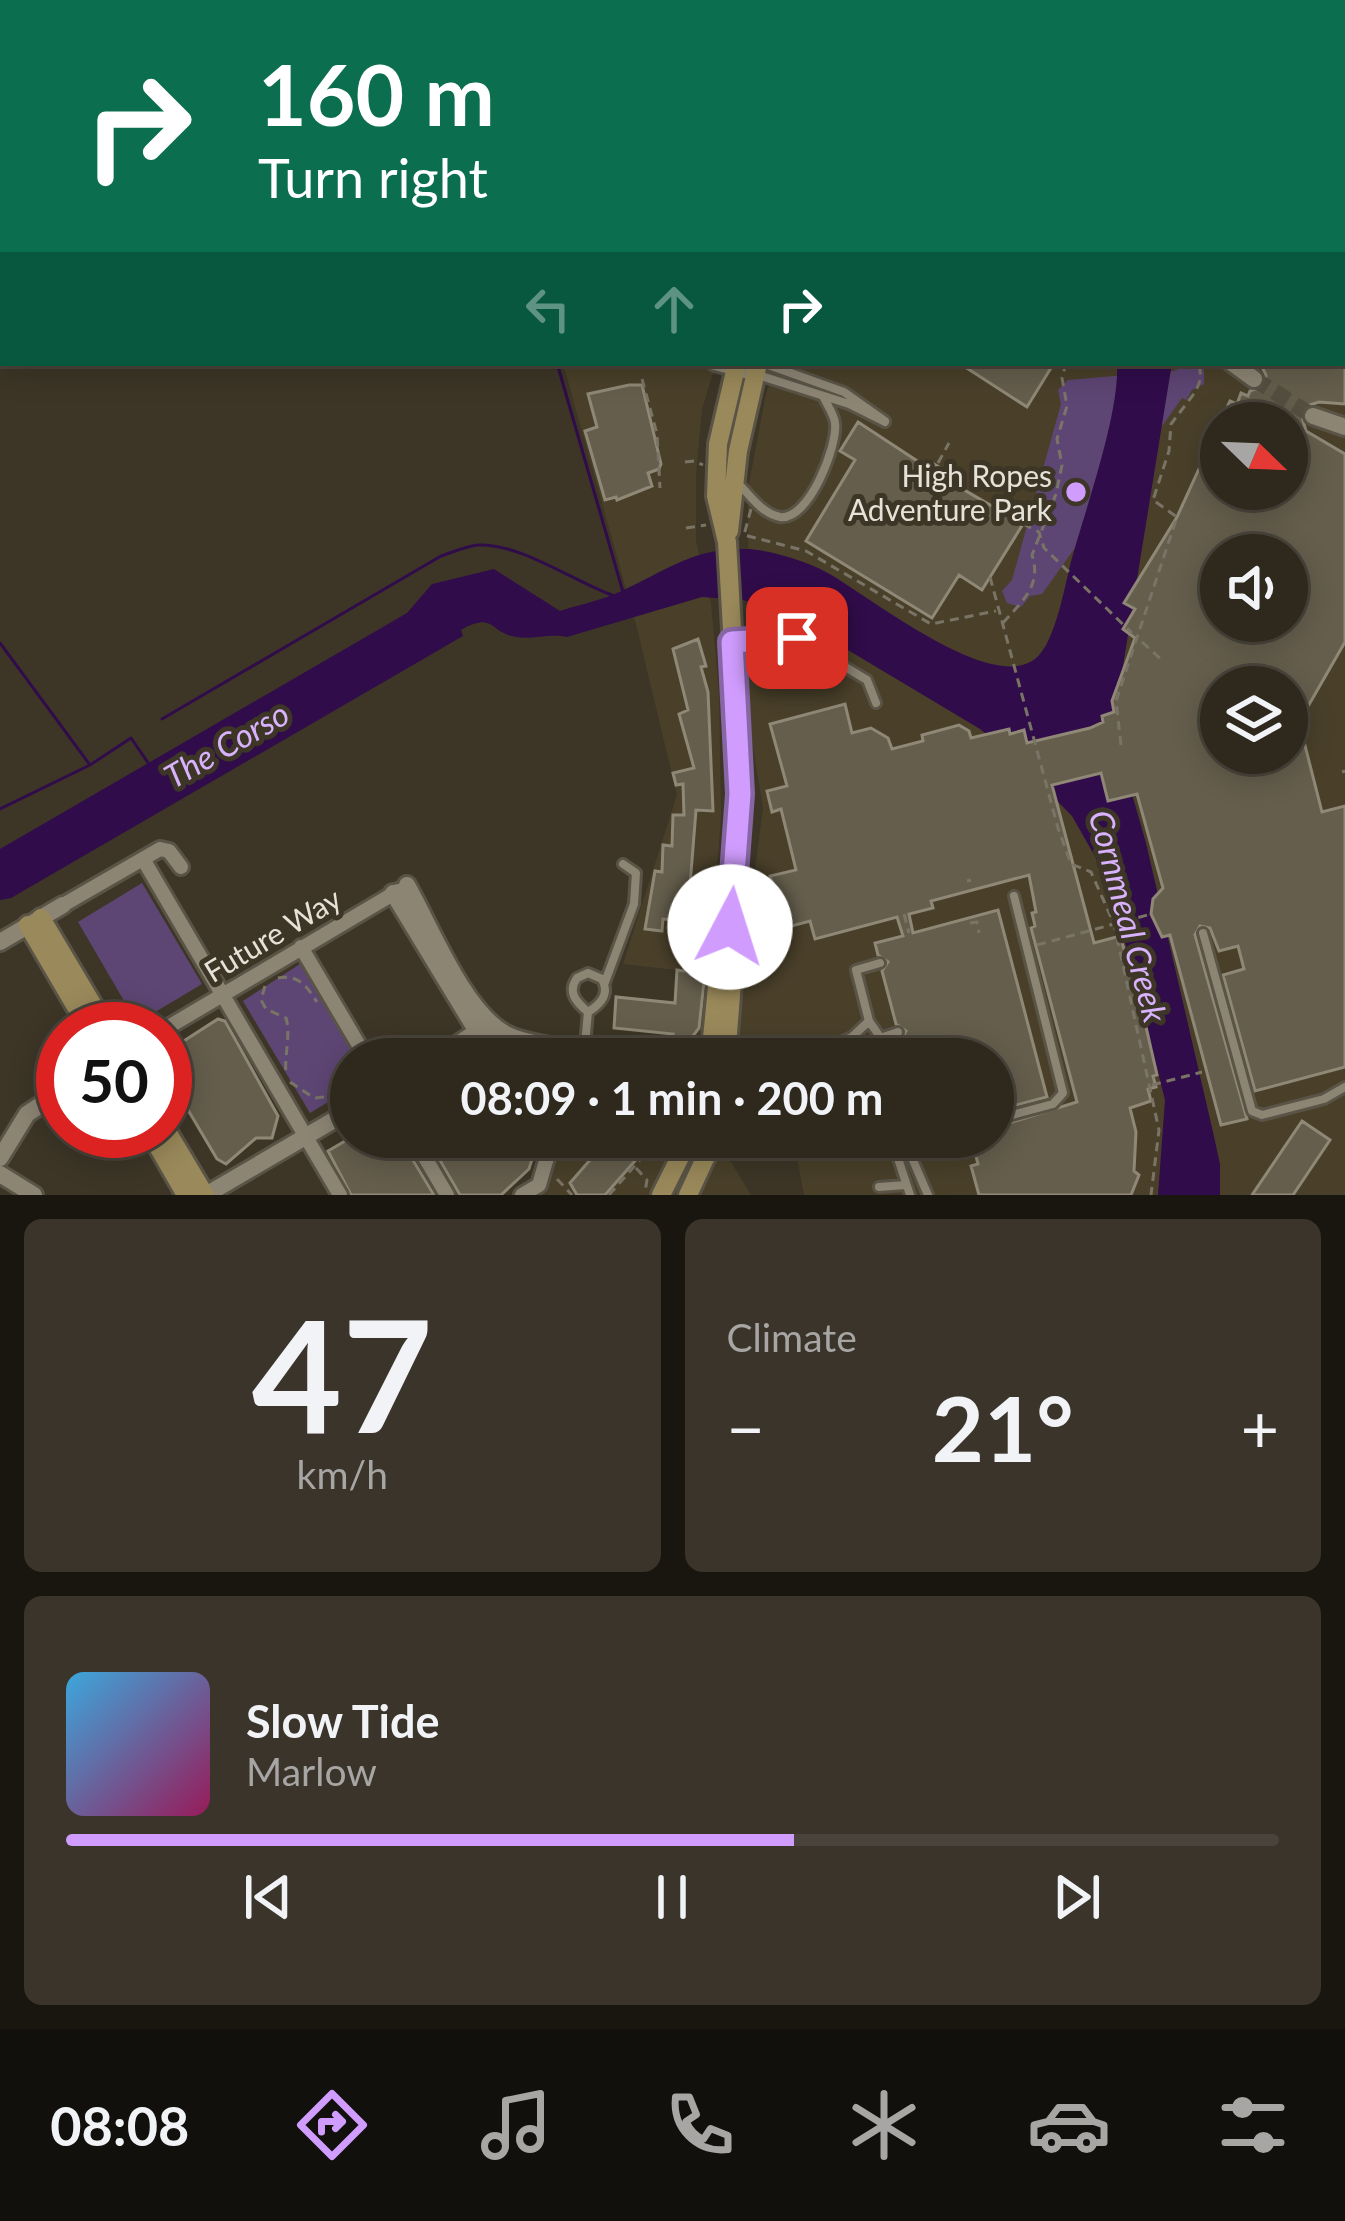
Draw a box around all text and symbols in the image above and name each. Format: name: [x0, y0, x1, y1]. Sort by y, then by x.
text: 160 m: [258, 43, 495, 144]
icon: right: [60, 48, 216, 204]
text: Turn right: [258, 145, 488, 210]
icon: left: [515, 276, 581, 342]
icon: ahead: [641, 276, 707, 342]
icon: right: [767, 276, 833, 342]
north arrow: [1200, 402, 1308, 510]
map controls: [1200, 402, 1308, 774]
place label: High Ropes Adventure Park: [848, 457, 1053, 527]
marker: High Ropes Adventure Park: [1063, 479, 1089, 505]
button: sound: [1200, 534, 1308, 642]
pin: [746, 587, 848, 689]
icon: arrive: [764, 605, 830, 671]
button: layers: [1200, 666, 1308, 774]
water label: The Corso: [156, 692, 296, 796]
water label: Cornmeal Creek: [1081, 806, 1177, 1027]
position arrow: [667, 864, 793, 990]
street label: Future Way: [197, 879, 347, 989]
speed limit sign: 50: [36, 1002, 192, 1158]
text: 08:09 · 1 min · 200 m: [461, 1071, 883, 1125]
text: 47: [252, 1279, 433, 1466]
text: Climate: [727, 1314, 857, 1360]
text: 21°: [932, 1373, 1074, 1481]
text: −: [727, 1388, 765, 1467]
text: +: [1241, 1388, 1279, 1467]
text: km/h: [297, 1451, 388, 1497]
text: Slow Tide: [246, 1694, 440, 1748]
text: Marlow: [246, 1748, 377, 1794]
icon: previous: [235, 1864, 301, 1930]
icon: pause: [639, 1864, 705, 1930]
icon: next: [1044, 1864, 1110, 1930]
icon: directions: [290, 2083, 374, 2167]
icon: music: [474, 2083, 558, 2167]
icon: phone: [658, 2083, 742, 2167]
icon: climate: [842, 2083, 926, 2167]
icon: car: [1027, 2083, 1111, 2167]
icon: filters: [1211, 2083, 1295, 2167]
text: 08:08: [50, 2093, 189, 2158]

